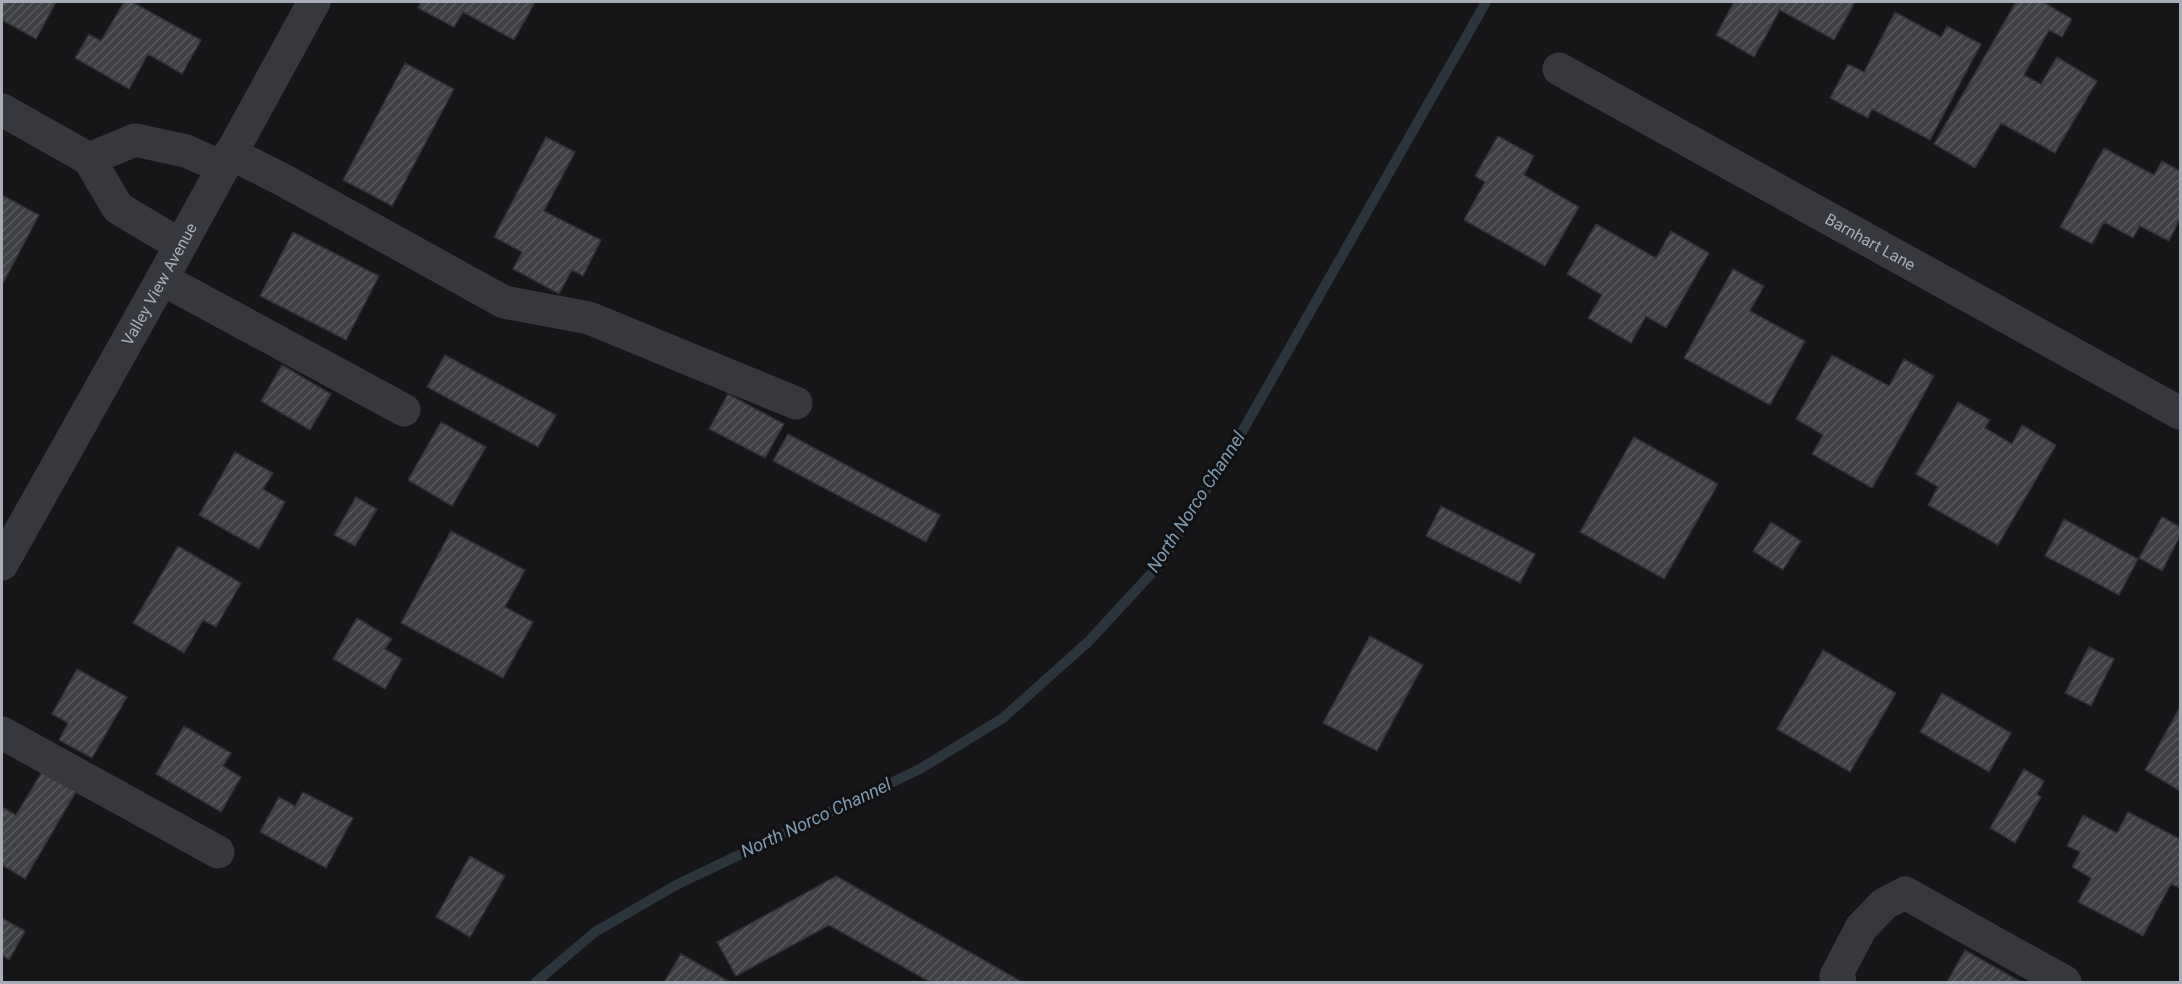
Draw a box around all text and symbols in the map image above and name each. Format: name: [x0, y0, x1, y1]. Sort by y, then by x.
street label: Barnhart Lane: [1822, 209, 1919, 275]
street label: Valley View Avenue: [118, 220, 201, 349]
water label: North Norco Channel: [1142, 427, 1249, 576]
water label: North Norco Channel: [737, 773, 895, 862]

